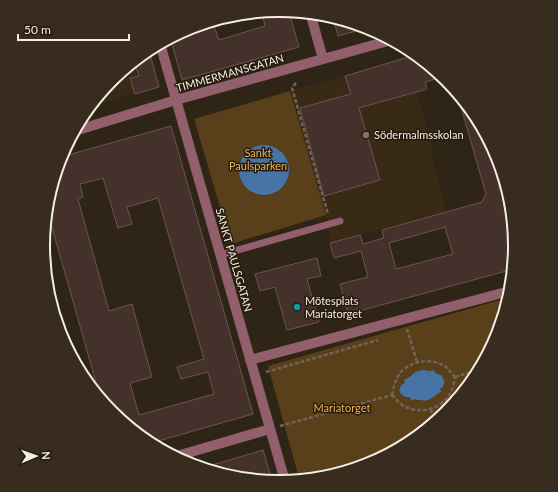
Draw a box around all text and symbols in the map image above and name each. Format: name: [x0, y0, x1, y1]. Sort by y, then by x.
scale bar: [18, 16, 129, 42]
text: 50 m: [24, 22, 51, 37]
street label: TIMMERMANSGATAN: [174, 51, 285, 94]
place label: Södermalmsskolan: [374, 128, 464, 141]
marker: Södermalmsskolan: [361, 130, 371, 140]
park label: Sankt Paulsparken: [229, 146, 287, 172]
street label: SANKT PAULSGATAN: [213, 207, 256, 313]
place label: Mötesplats Mariatorget: [305, 294, 362, 320]
marker: Mötesplats Mariatorget: [292, 302, 302, 312]
park label: Mariatorget: [314, 401, 371, 414]
north arrow: [16, 436, 56, 476]
text: N: [40, 451, 53, 460]

